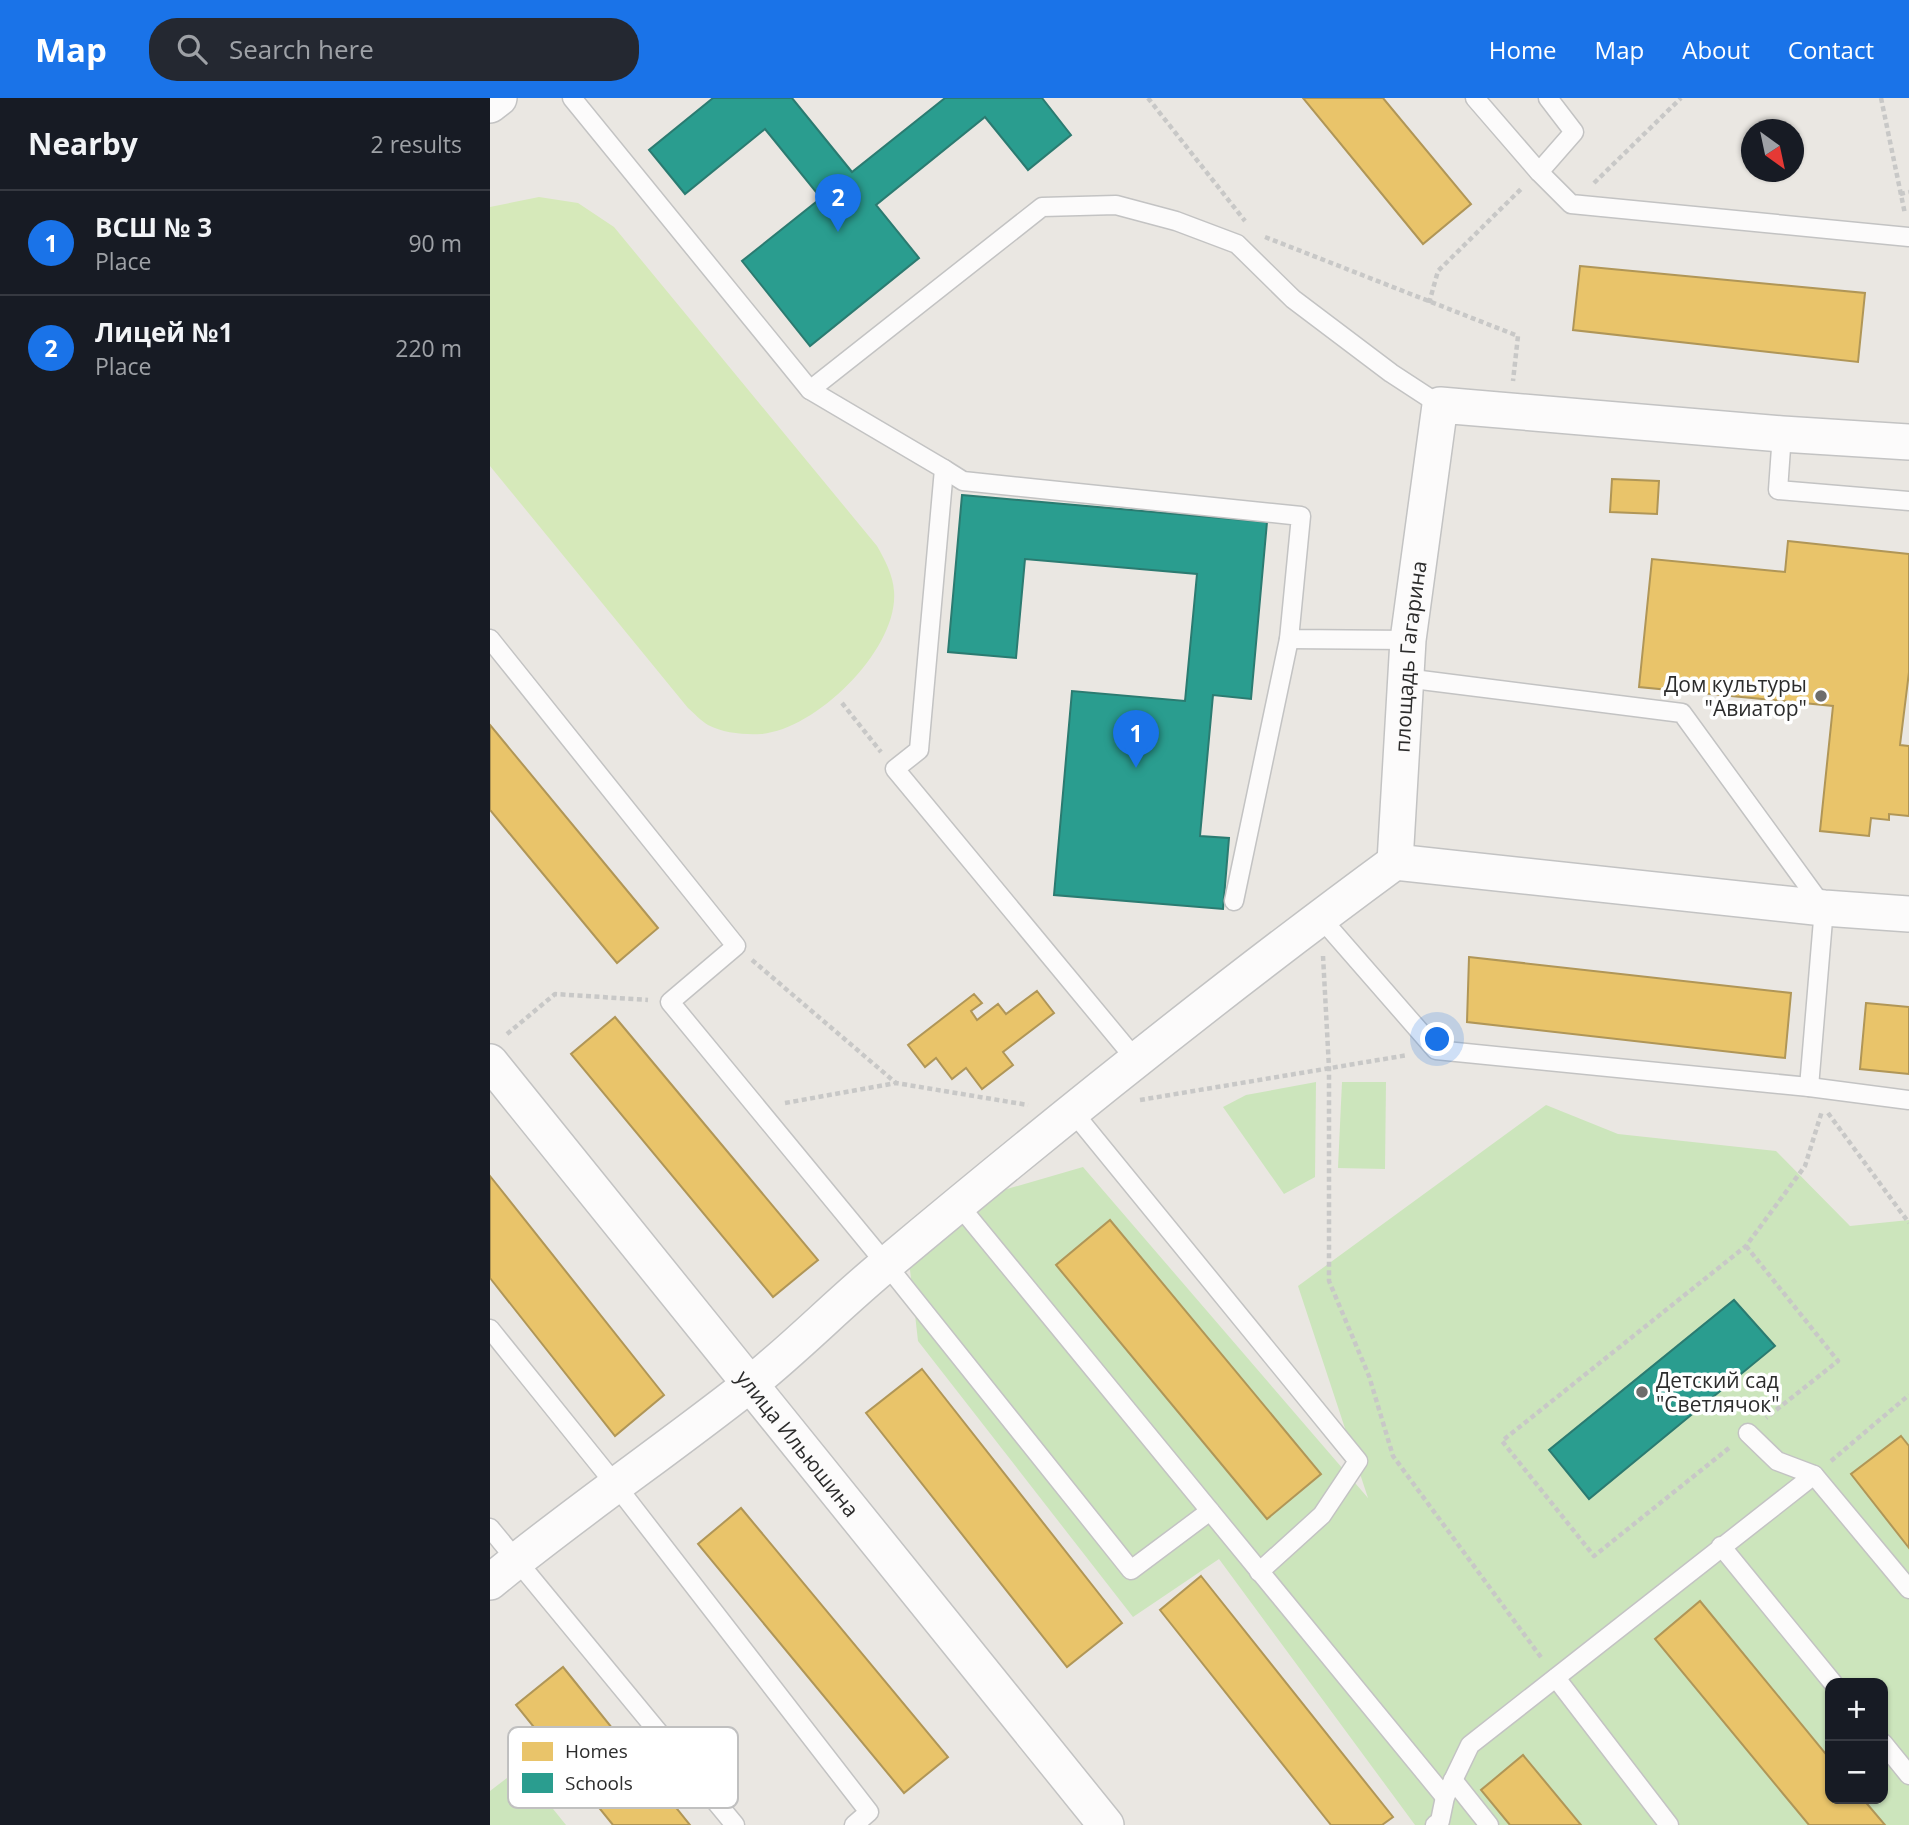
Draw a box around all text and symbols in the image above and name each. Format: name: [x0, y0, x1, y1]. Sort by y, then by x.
search box: [149, 18, 639, 81]
text: Map: [35, 27, 107, 72]
icon: search: [173, 30, 211, 68]
text: Search here: [229, 31, 374, 67]
text: Home: [1489, 33, 1557, 66]
text: Map: [1595, 33, 1644, 66]
text: About: [1682, 33, 1750, 66]
text: Contact: [1788, 33, 1874, 66]
north arrow: [1741, 119, 1804, 182]
text: Nearby: [28, 123, 138, 164]
text: 2 results: [371, 128, 462, 160]
pin: 2: [815, 174, 861, 232]
text: ВСШ № 3: [95, 209, 212, 245]
text: 1: [44, 227, 58, 259]
text: 90 m: [408, 227, 462, 259]
text: Place: [95, 245, 151, 277]
text: Лицей №1: [95, 314, 233, 350]
text: 2: [44, 332, 58, 364]
text: 220 m: [395, 332, 462, 364]
text: Place: [95, 350, 151, 382]
street label: площадь Гагарина: [1387, 559, 1433, 753]
place label: Дом культуры "Авиатор": [1664, 670, 1807, 722]
marker: Дом культуры "Авиатор": [1813, 688, 1829, 704]
pin: 1: [1113, 710, 1159, 768]
your location: [1420, 1022, 1454, 1056]
street label: улица Ильюшина: [730, 1364, 866, 1522]
place label: Детский сад "Светлячок": [1656, 1366, 1780, 1418]
marker: Детский сад "Светлячок": [1634, 1384, 1650, 1400]
map controls: [1825, 1678, 1888, 1804]
button: +: [1825, 1678, 1888, 1741]
legend: [508, 1727, 738, 1808]
text: Homes: [565, 1738, 628, 1764]
button: −: [1825, 1741, 1888, 1804]
text: Schools: [565, 1770, 633, 1796]

